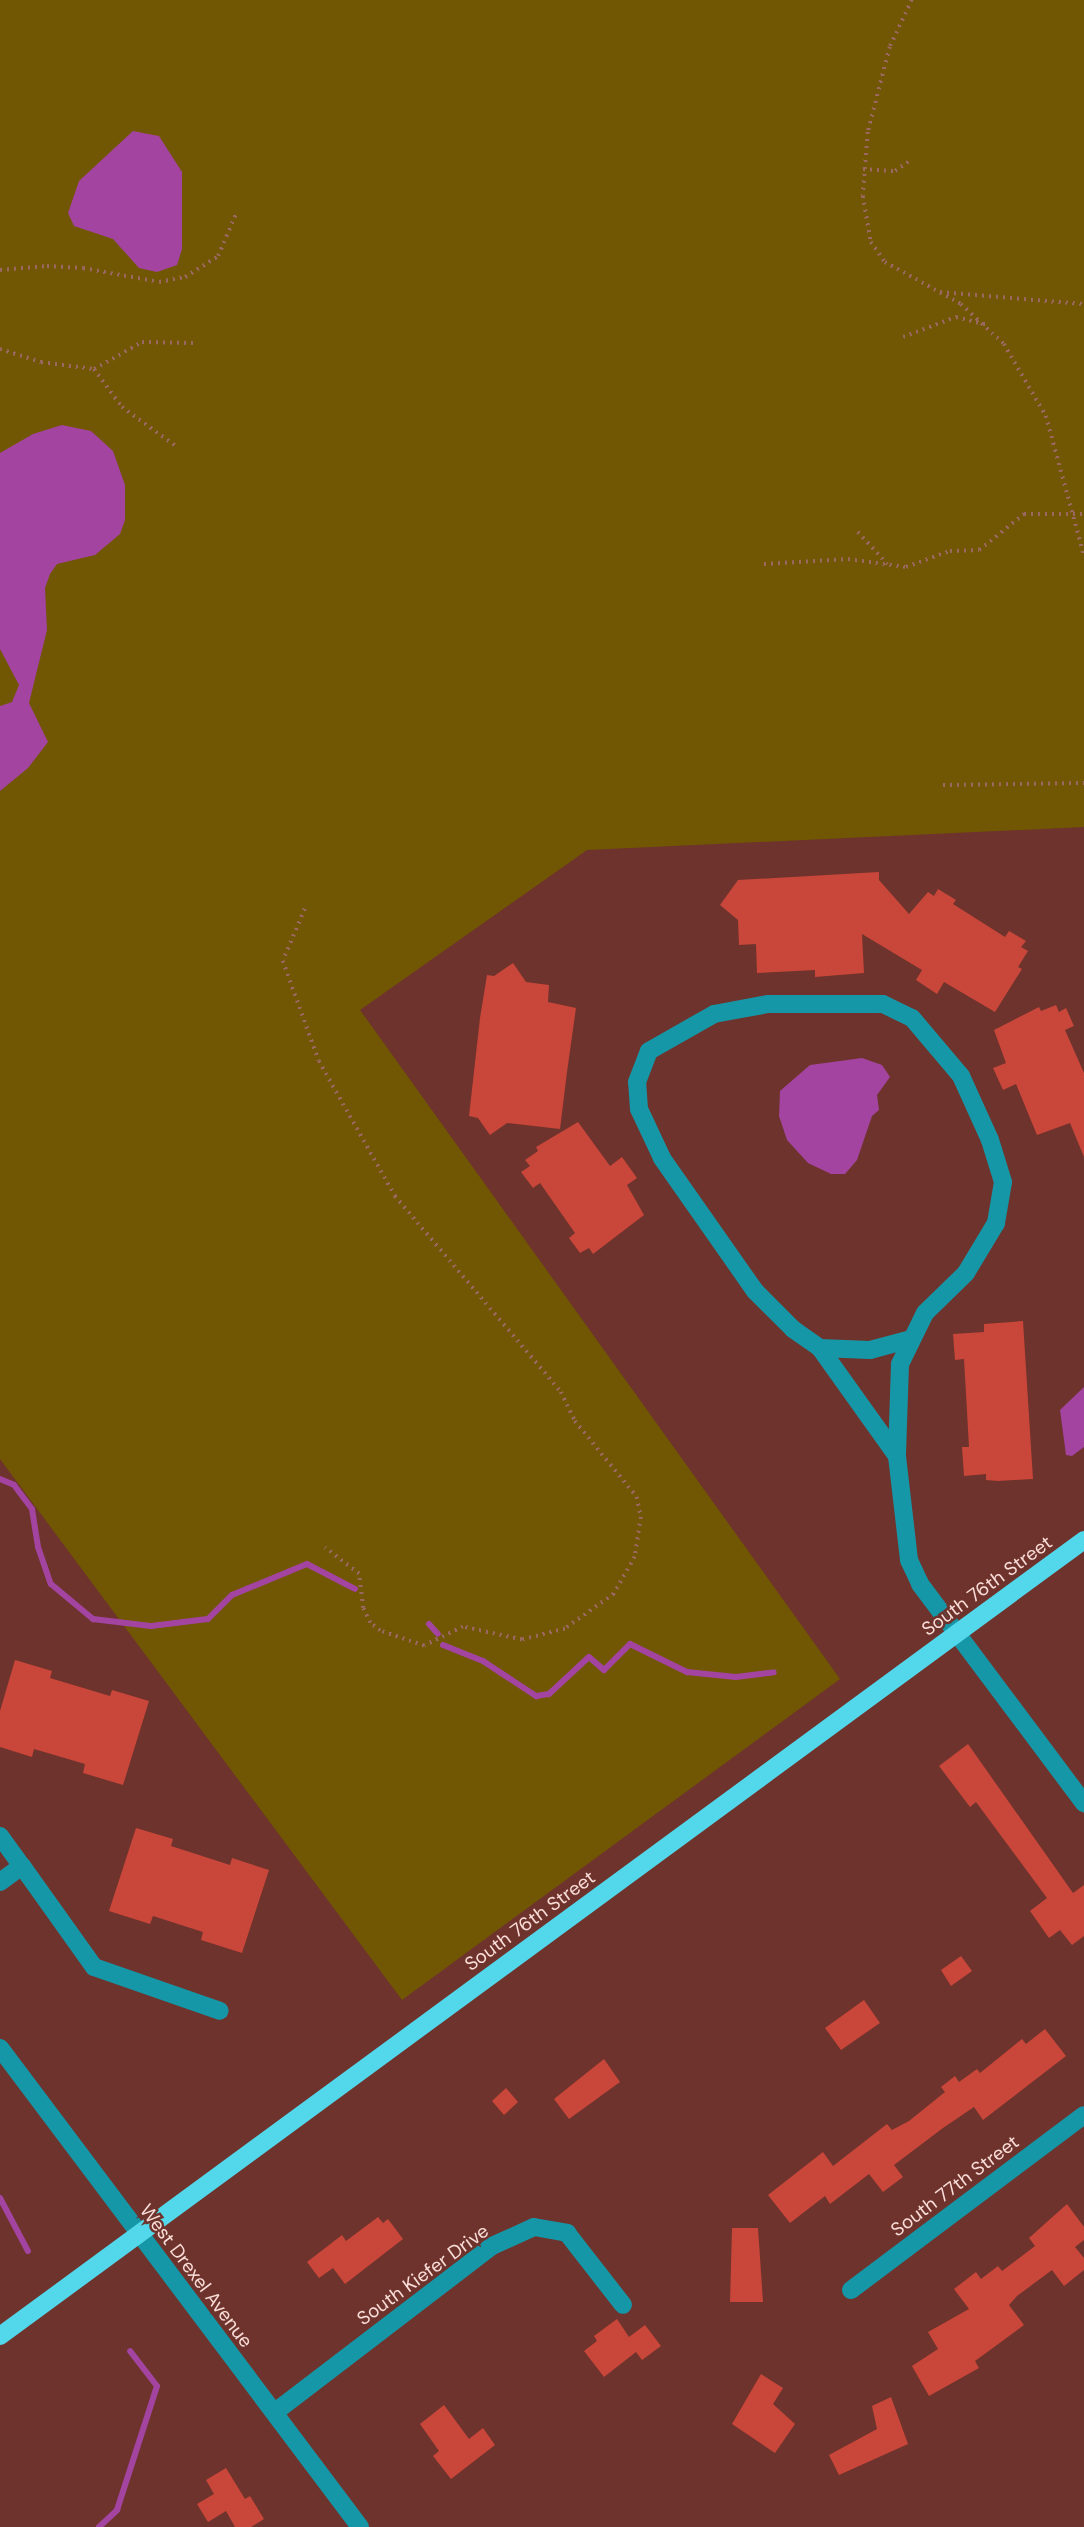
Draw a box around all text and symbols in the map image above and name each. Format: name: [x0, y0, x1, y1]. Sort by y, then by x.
street label: South 76th Street: [917, 1531, 1057, 1641]
street label: South 76th Street: [460, 1866, 600, 1976]
street label: South 77th Street: [887, 2131, 1023, 2241]
street label: West Drexel Avenue: [135, 2200, 257, 2352]
street label: South Kiefer Drive: [353, 2220, 493, 2330]

